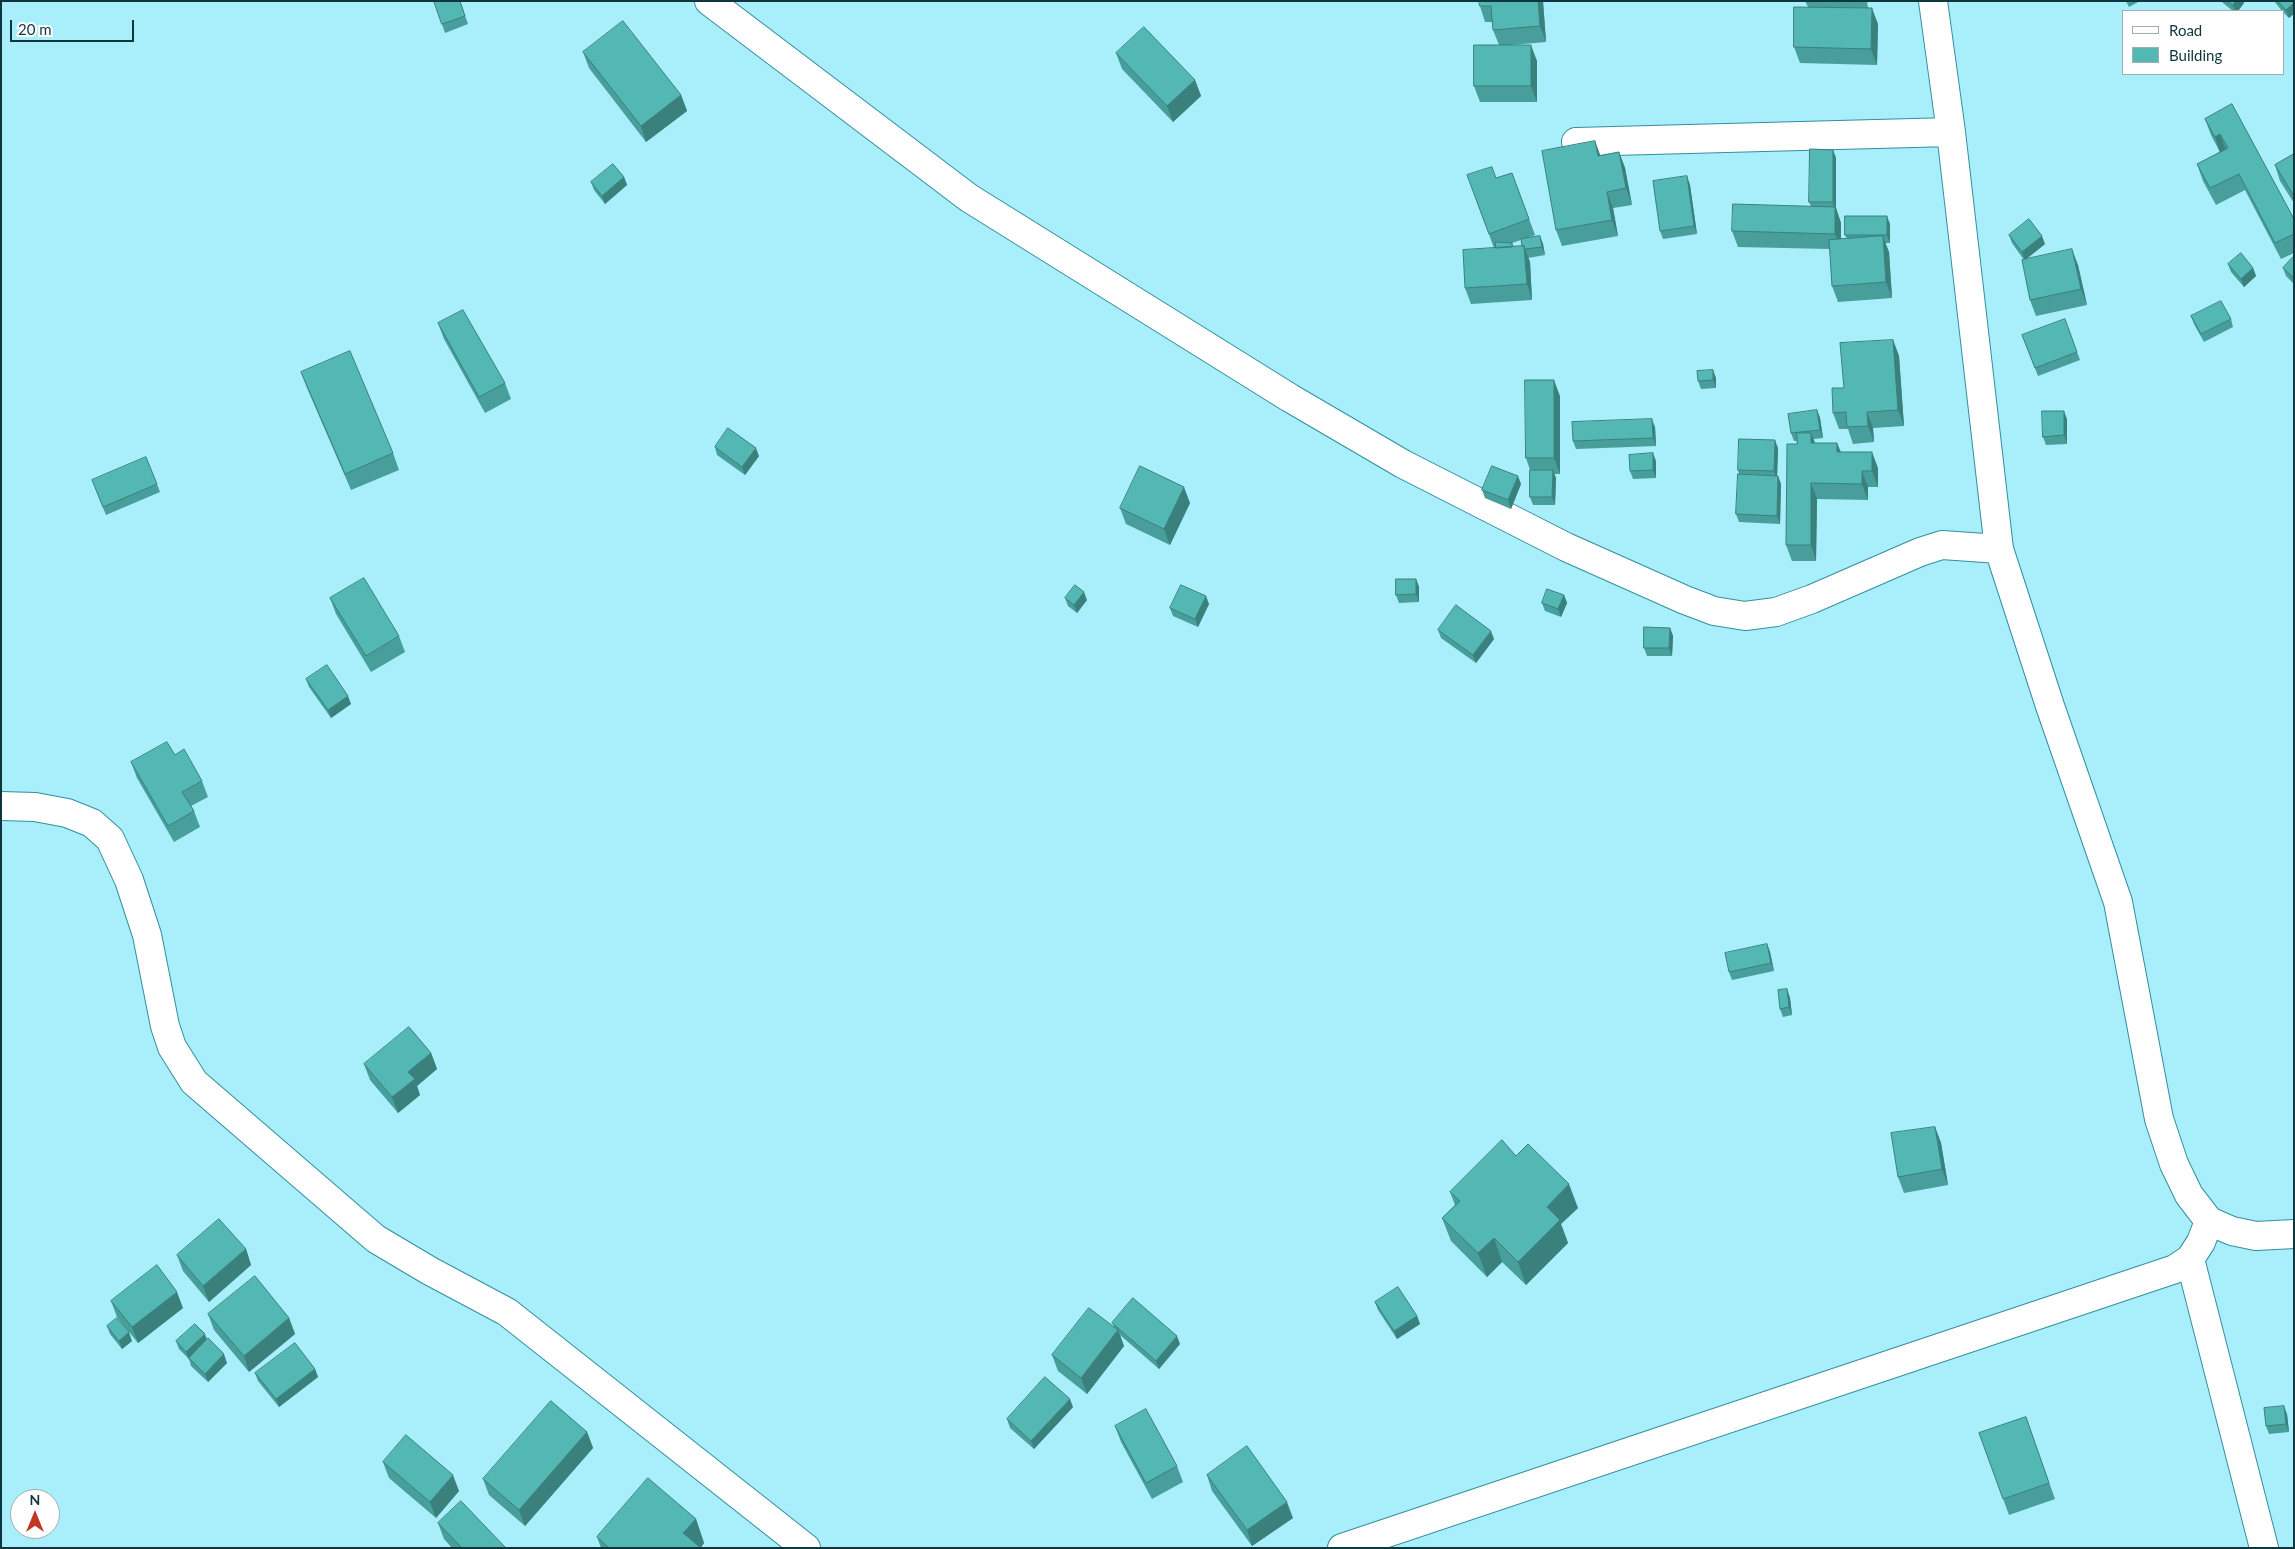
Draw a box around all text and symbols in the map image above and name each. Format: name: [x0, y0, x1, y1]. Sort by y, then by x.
scale bar: [12, 10, 136, 42]
legend: [2122, 10, 2285, 75]
text: 20 m: [18, 20, 52, 38]
text: Road: [2169, 21, 2202, 39]
text: Building: [2169, 46, 2222, 64]
north arrow: [10, 1489, 60, 1539]
text: N: [30, 1491, 40, 1508]

